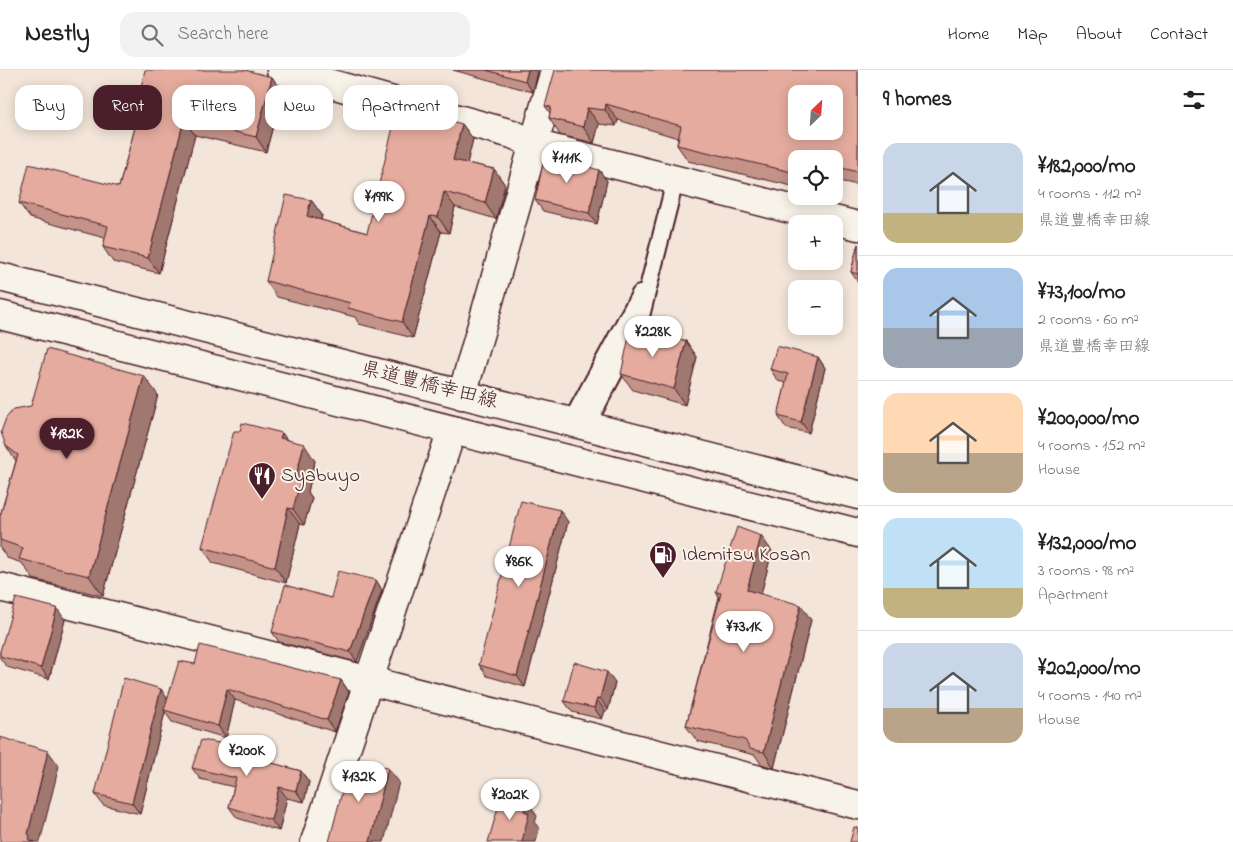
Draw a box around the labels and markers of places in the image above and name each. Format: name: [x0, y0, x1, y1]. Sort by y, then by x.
pin: ¥111K: [532, 142, 602, 184]
pin: ¥199K: [344, 180, 414, 223]
pin: ¥228K: [618, 316, 688, 358]
pin: ¥182K: [32, 418, 102, 460]
restaurant icon: Syabuyo: [247, 461, 277, 500]
place label: Syabuyo: [281, 462, 360, 491]
fuel station icon: Idemitsu Kosan: [648, 540, 678, 579]
place label: Idemitsu Kosan: [682, 541, 810, 570]
pin: ¥86K: [489, 546, 549, 588]
pin: ¥73.1K: [703, 610, 785, 653]
pin: ¥200K: [212, 734, 282, 777]
pin: ¥132K: [324, 760, 394, 803]
pin: ¥202K: [475, 778, 545, 821]

